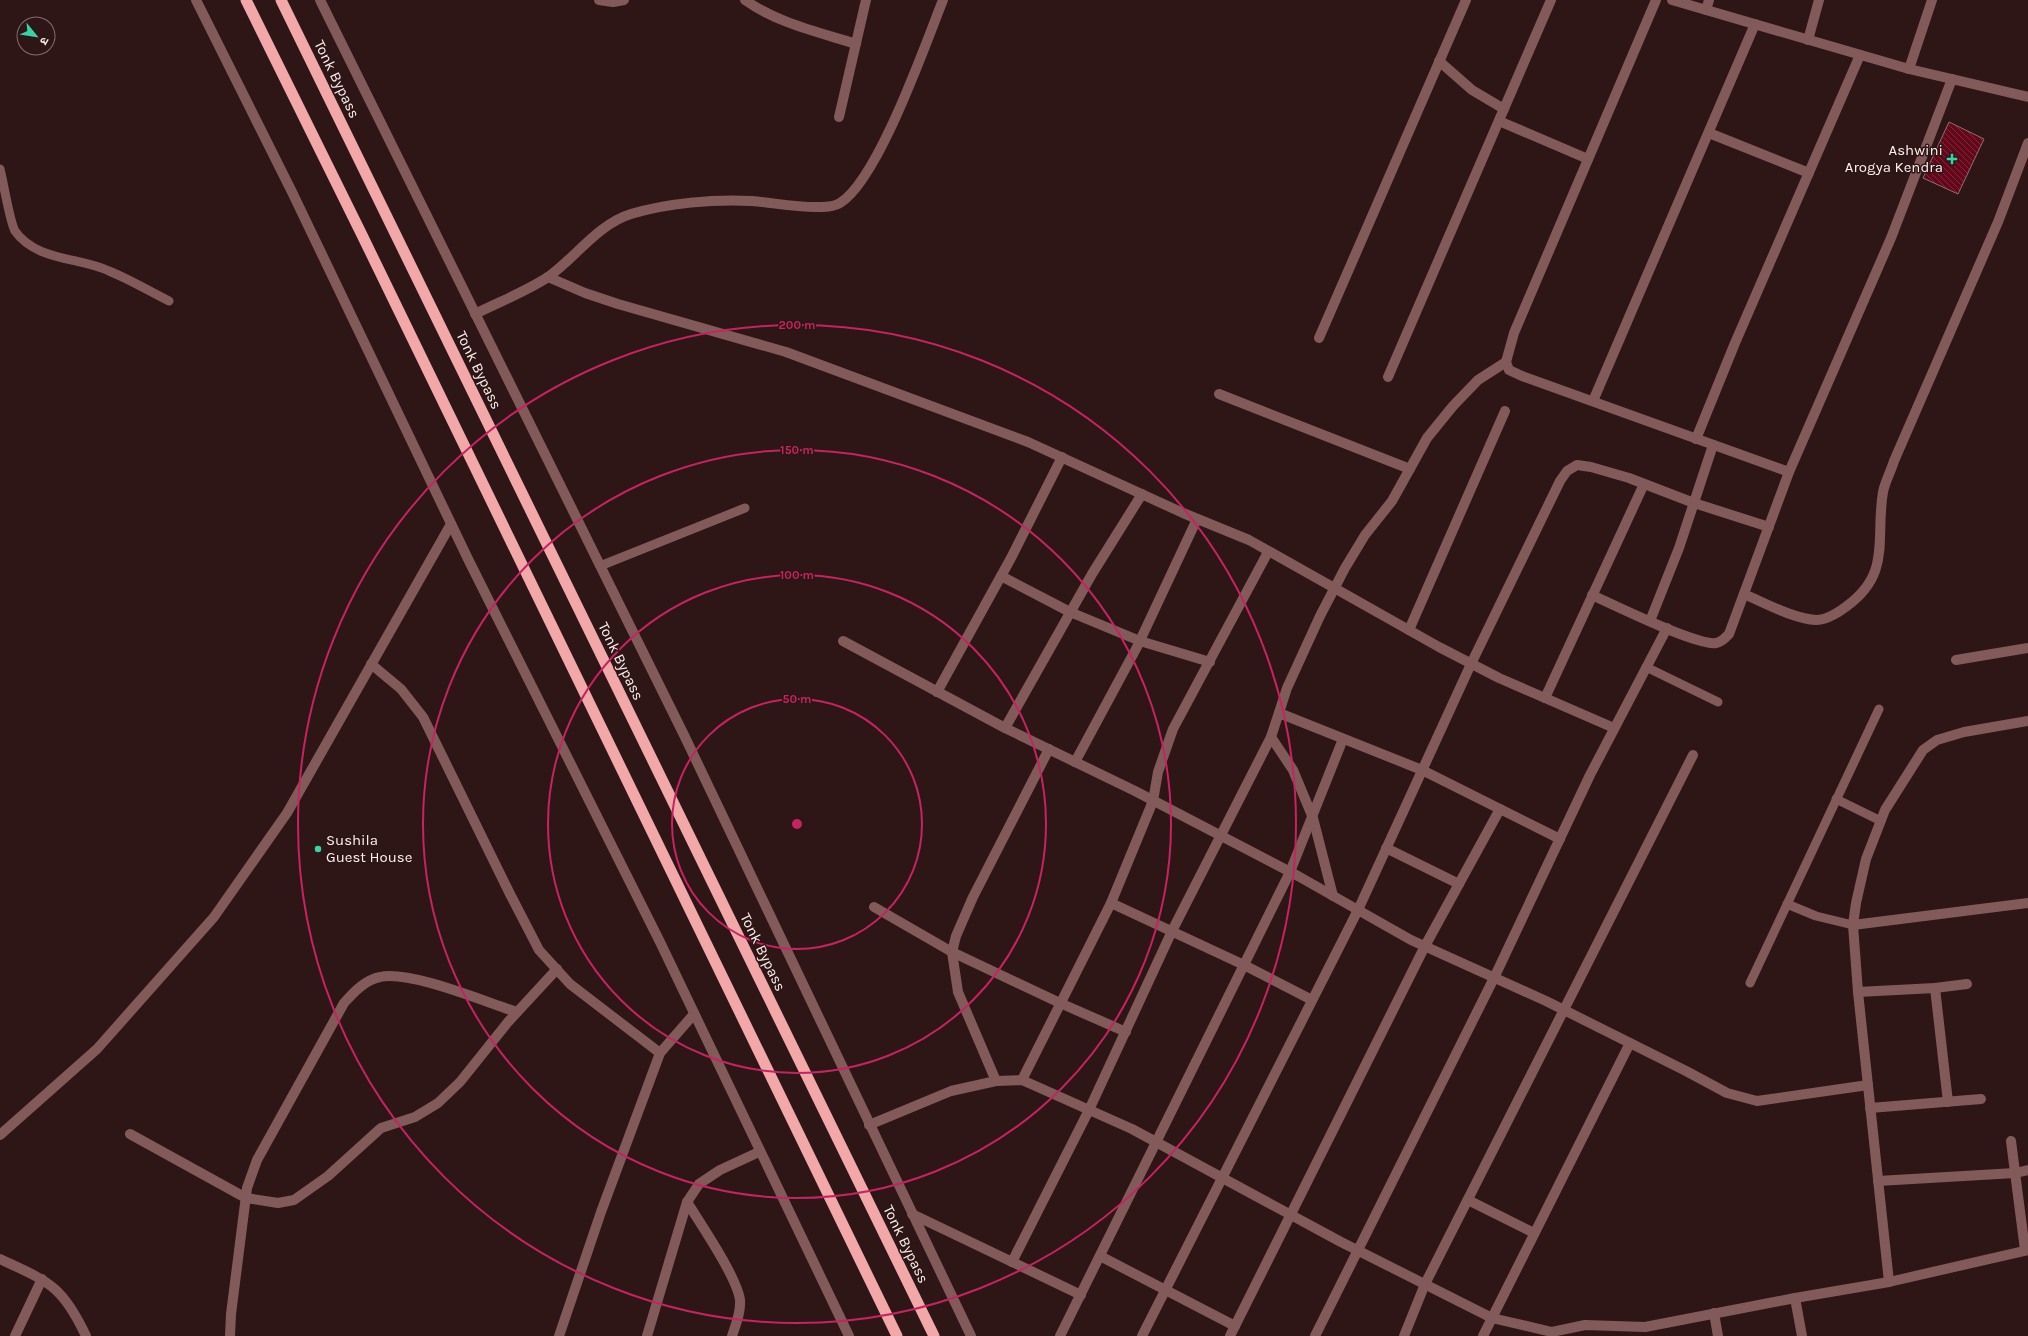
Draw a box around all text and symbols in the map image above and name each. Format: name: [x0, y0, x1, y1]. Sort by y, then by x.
north arrow: [16, 16, 56, 56]
text: उ: [37, 35, 51, 47]
street label: Tonk Bypass: [310, 37, 364, 121]
place label: Ashwini Arogya Kendra: [1845, 141, 1943, 176]
marker: Ashwini Arogya Kendra: [1946, 153, 1958, 165]
text: 200 m: [779, 318, 815, 332]
street label: Tonk Bypass: [452, 328, 506, 412]
text: 150 m: [780, 443, 814, 457]
text: 100 m: [780, 568, 814, 582]
street label: Tonk Bypass: [594, 619, 648, 703]
text: 50 m: [783, 692, 812, 706]
centre of rings: [790, 817, 804, 831]
place label: Sushila Guest House: [326, 831, 412, 866]
marker: Sushila Guest House: [313, 844, 323, 854]
street label: Tonk Bypass: [736, 910, 790, 994]
street label: Tonk Bypass: [879, 1202, 933, 1286]

